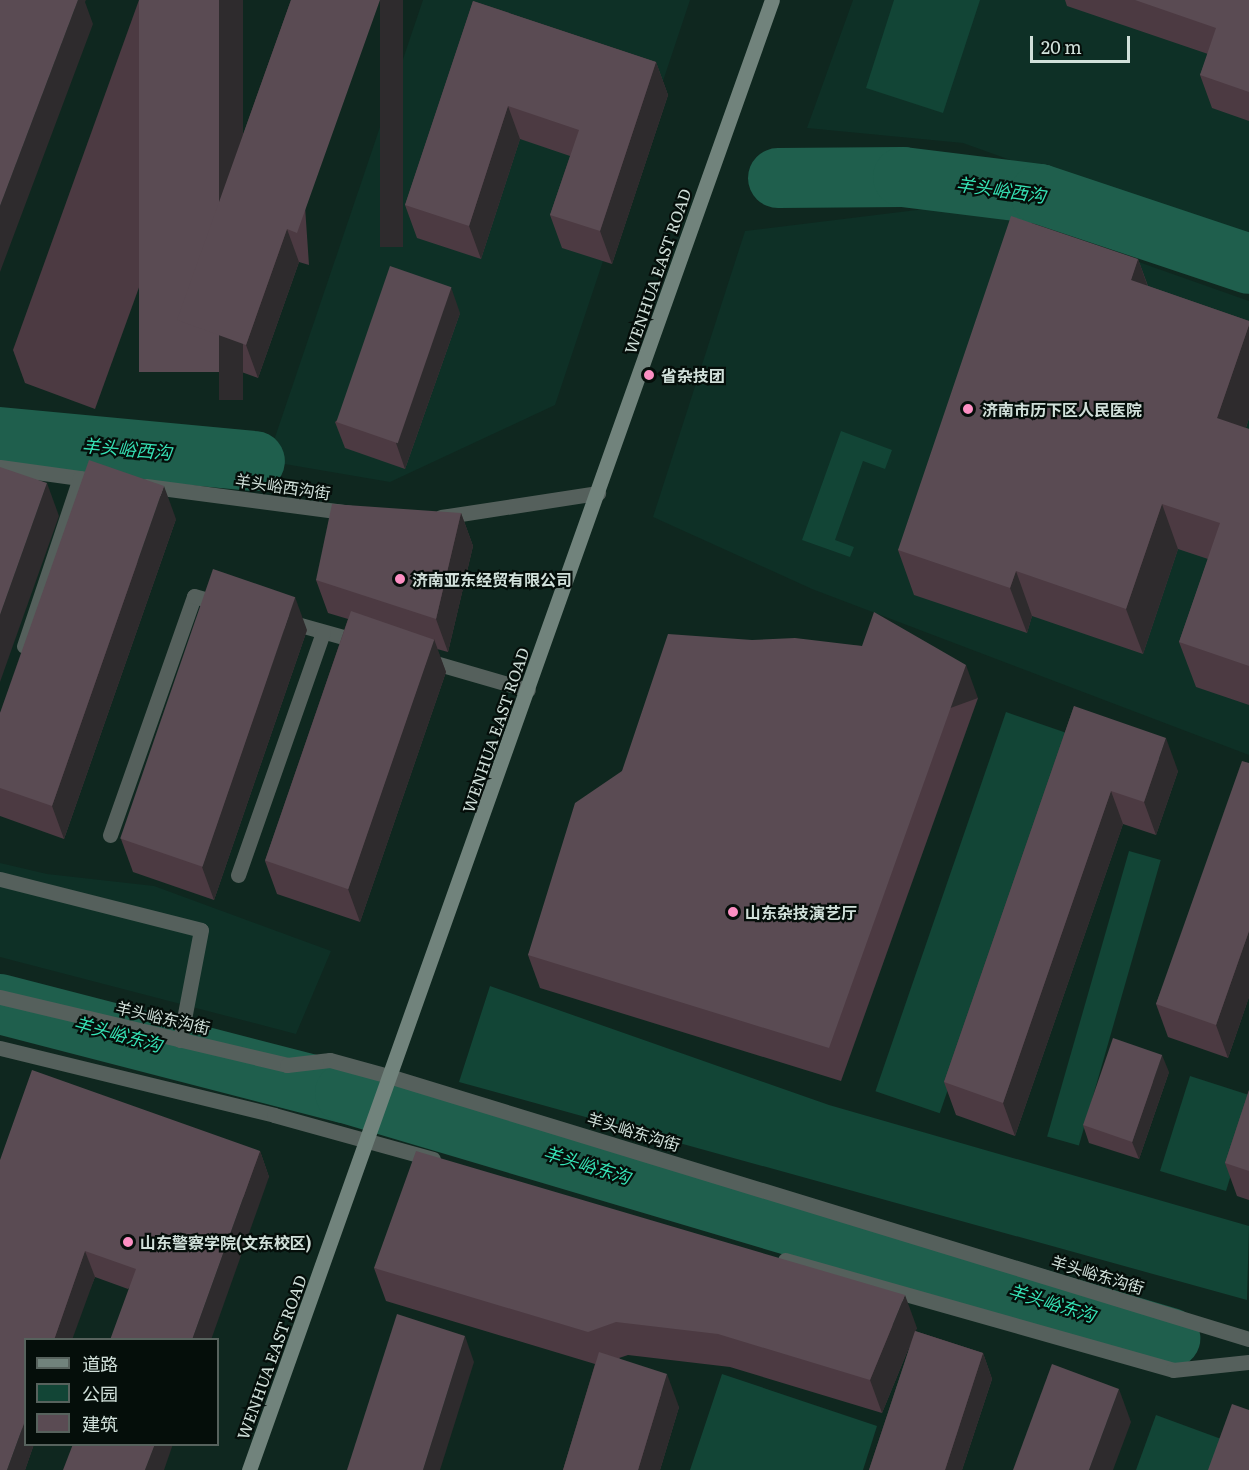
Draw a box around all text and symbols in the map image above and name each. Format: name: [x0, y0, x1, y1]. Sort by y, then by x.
scale bar: [1033, 24, 1134, 62]
text: 20 m: [1041, 33, 1082, 60]
water label: 羊头峪西沟: [955, 173, 1047, 207]
street label: WENHUA EAST ROAD: [620, 186, 694, 356]
place label: 省杂技团: [661, 365, 725, 385]
marker: 省杂技团: [642, 368, 656, 382]
place label: 济南市历下区人民医院: [982, 399, 1142, 419]
marker: 济南市历下区人民医院: [959, 400, 977, 418]
water label: 羊头峪西沟: [81, 434, 173, 464]
street label: 羊头峪西沟街: [234, 470, 332, 502]
place label: 济南亚东经贸有限公司: [412, 569, 572, 589]
marker: 济南亚东经贸有限公司: [393, 572, 407, 586]
street label: WENHUA EAST ROAD: [458, 645, 532, 815]
place label: 山东杂技演艺厅: [745, 902, 857, 922]
marker: 山东杂技演艺厅: [726, 905, 740, 919]
street label: 羊头峪东沟街: [114, 997, 212, 1037]
water label: 羊头峪东沟: [72, 1012, 164, 1056]
street label: 羊头峪东沟街: [585, 1108, 683, 1154]
water label: 羊头峪东沟: [541, 1142, 633, 1188]
place label: 山东警察学院(文东校区): [140, 1232, 311, 1252]
marker: 山东警察学院(文东校区): [121, 1235, 135, 1249]
street label: 羊头峪东沟街: [1049, 1251, 1147, 1297]
street label: WENHUA EAST ROAD: [232, 1272, 310, 1442]
water label: 羊头峪东沟: [1006, 1280, 1098, 1326]
legend: [24, 1338, 219, 1446]
text: 道路: [82, 1350, 118, 1377]
text: 公园: [82, 1380, 118, 1407]
text: 建筑: [82, 1410, 118, 1437]

